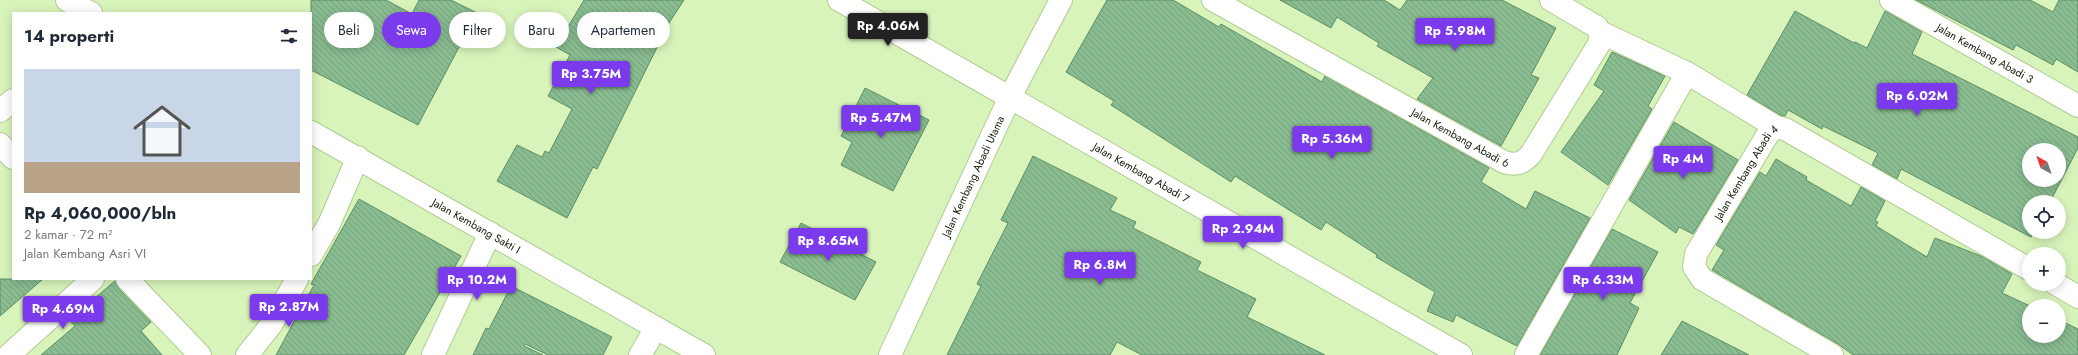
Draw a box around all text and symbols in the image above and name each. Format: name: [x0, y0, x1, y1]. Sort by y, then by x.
chip: Beli: [324, 12, 374, 48]
chip: Sewa: [382, 12, 441, 48]
chip: Filter: [449, 12, 506, 48]
chip: Baru: [514, 12, 569, 48]
chip: Apartemen: [577, 12, 670, 48]
pin: Rp 4.06M: [847, 13, 929, 47]
text: Rp 4.06M: [857, 16, 919, 35]
pin: Rp 5.98M: [1414, 18, 1496, 52]
street label: Jalan Kembang Abadi 3: [1932, 18, 2036, 87]
text: Rp 5.98M: [1424, 21, 1486, 40]
text: 14 properti: [24, 24, 114, 48]
icon: filters: [278, 25, 300, 47]
pin: Rp 3.75M: [550, 61, 632, 95]
text: Rp 3.75M: [561, 64, 621, 83]
pin: Rp 6.02M: [1876, 83, 1958, 117]
text: Rp 6.02M: [1886, 86, 1948, 105]
icon: home: [126, 95, 198, 167]
street label: Jalan Kembang Abadi 6: [1407, 103, 1511, 171]
pin: Rp 5.47M: [840, 105, 922, 139]
text: Rp 5.47M: [850, 108, 912, 127]
street label: Jalan Kembang Abadi Utama: [937, 113, 1008, 241]
street label: Jalan Kembang Abadi 4: [1709, 121, 1782, 225]
pin: Rp 5.36M: [1291, 126, 1373, 160]
text: Rp 5.36M: [1301, 129, 1363, 148]
street label: Jalan Kembang Abadi 7: [1088, 138, 1193, 207]
north arrow: [2022, 143, 2066, 187]
map controls: [2022, 143, 2066, 343]
pin: Rp 4M: [1655, 146, 1711, 180]
text: Rp 4M: [1663, 149, 1704, 168]
street label: Jalan Kembang Sakti I: [427, 193, 524, 257]
button: locate: [2022, 195, 2066, 239]
text: Rp 4,060,000/bln: [24, 201, 176, 225]
pin: Rp 2.94M: [1202, 216, 1284, 250]
text: Rp 2.94M: [1212, 219, 1274, 238]
text: 2 kamar · 72 m²: [24, 225, 113, 244]
pin: Rp 8.65M: [787, 228, 869, 262]
text: Rp 8.65M: [797, 231, 859, 250]
text: Jalan Kembang Asri VI: [24, 244, 146, 263]
button: +: [2022, 247, 2066, 291]
pin: Rp 6.8M: [1063, 252, 1137, 286]
text: Rp 6.8M: [1074, 255, 1126, 274]
pin: Rp 10.2M: [436, 267, 518, 301]
pin: Rp 6.33M: [1562, 267, 1644, 301]
text: Rp 10.2M: [447, 270, 507, 289]
text: Rp 6.33M: [1573, 270, 1633, 289]
pin: Rp 2.87M: [248, 294, 330, 328]
pin: Rp 4.69M: [22, 296, 104, 330]
text: Rp 2.87M: [259, 297, 319, 316]
text: Rp 4.69M: [32, 299, 94, 318]
button: −: [2022, 299, 2066, 343]

